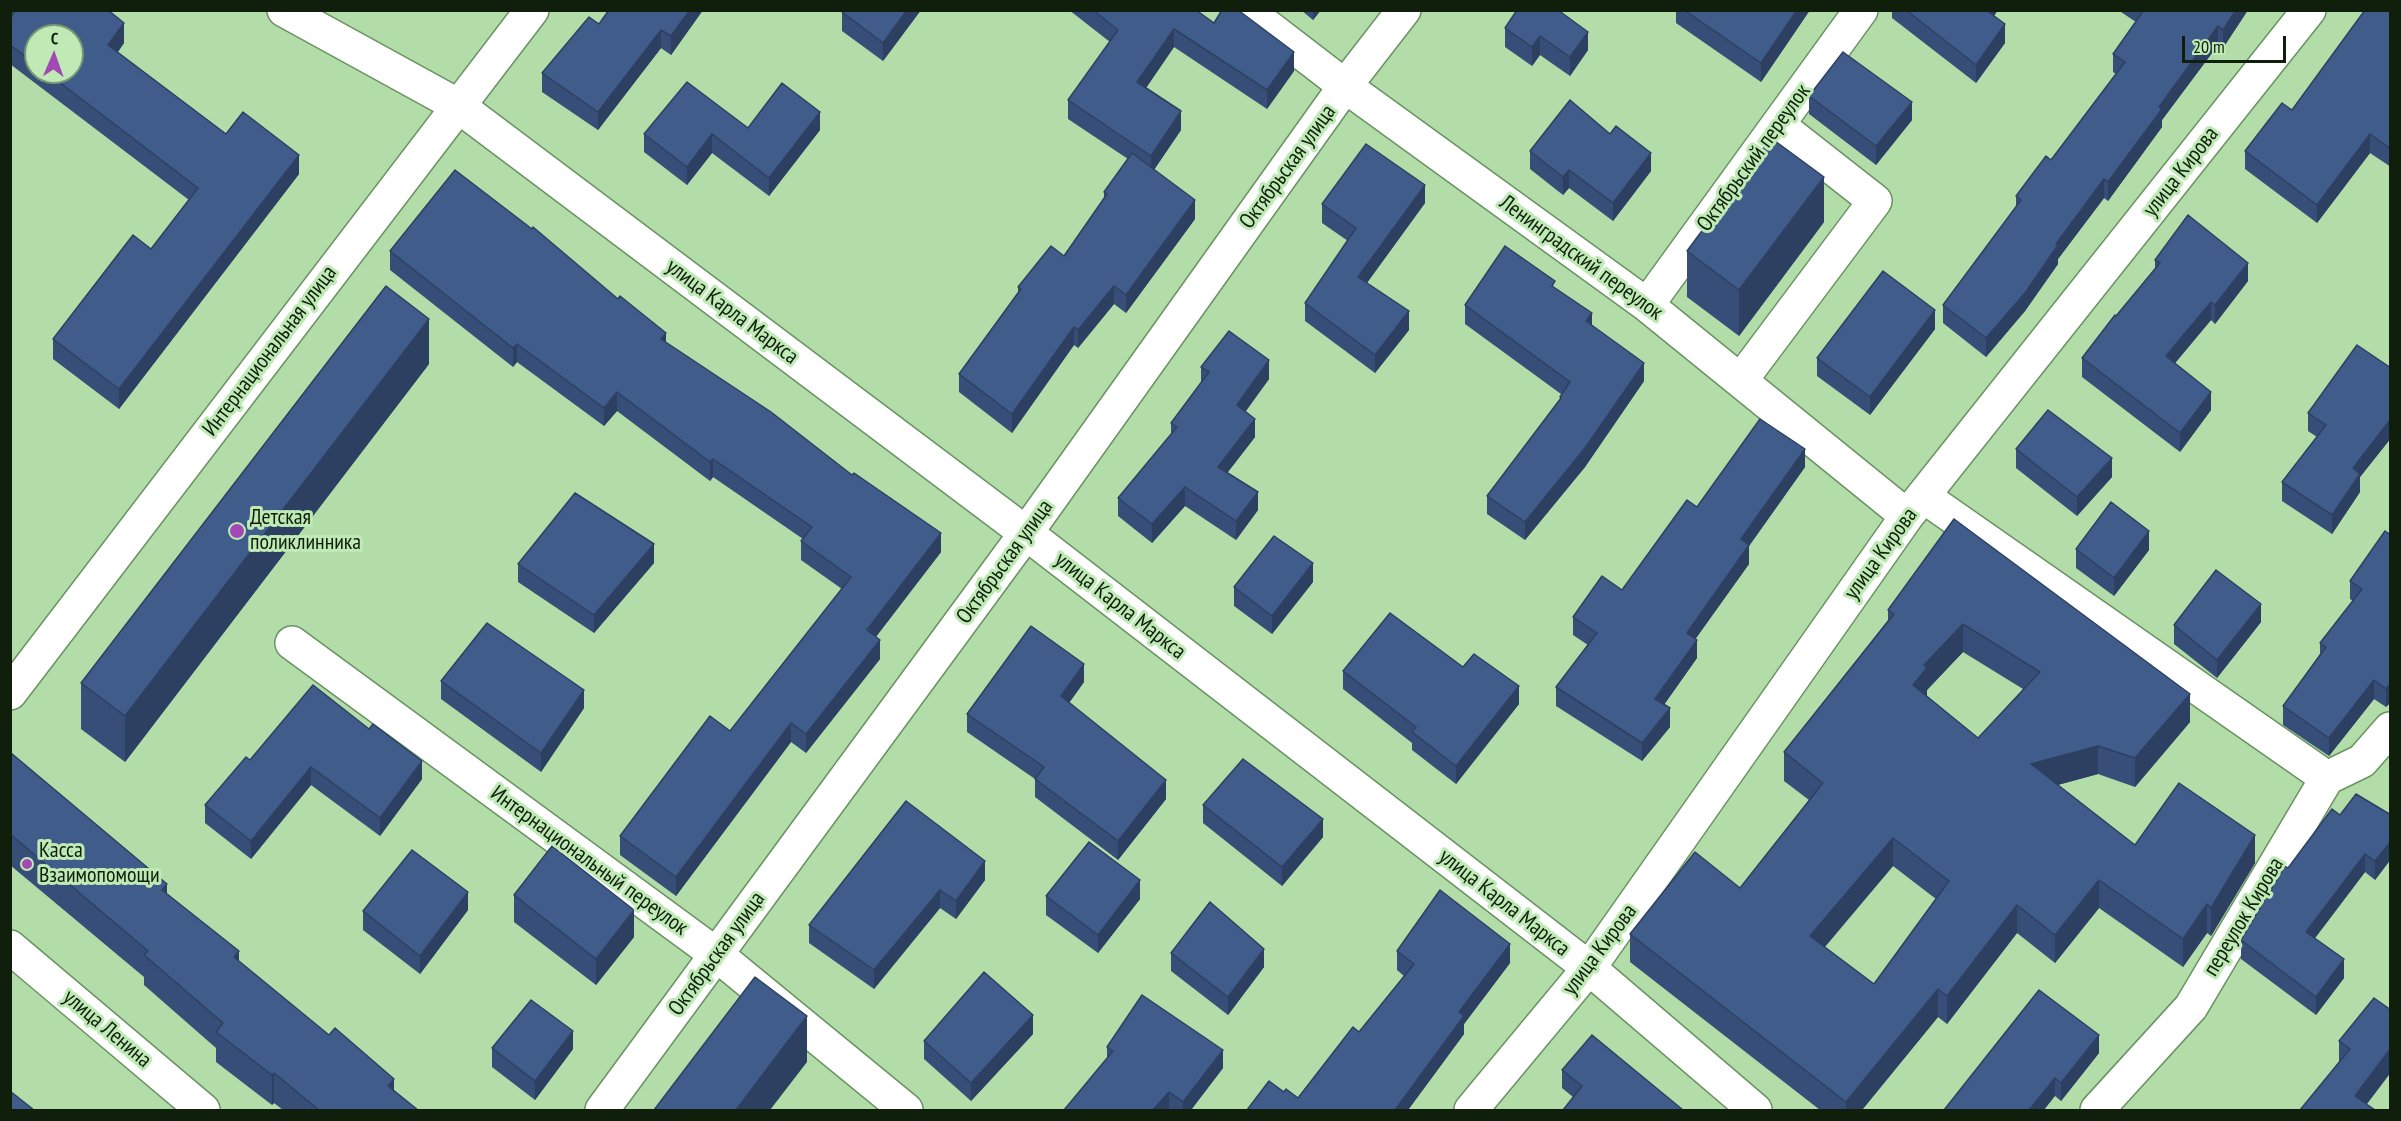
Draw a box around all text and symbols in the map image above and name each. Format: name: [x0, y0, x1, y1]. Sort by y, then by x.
north arrow: [24, 24, 84, 84]
scale bar: [2185, 24, 2288, 62]
text: С: [51, 28, 59, 48]
text: 20 m: [2193, 35, 2225, 58]
street label: Октябрьский переулок: [1692, 79, 1816, 237]
street label: Октябрьская улица: [1234, 100, 1342, 234]
street label: улица Кирова: [2138, 122, 2224, 222]
street label: Ленинградский переулок: [1494, 190, 1668, 326]
street label: улица Карла Маркса: [661, 254, 803, 370]
street label: Интернациональная улица: [197, 261, 343, 441]
street label: Октябрьская улица: [951, 495, 1059, 629]
street label: улица Кирова: [1839, 503, 1923, 605]
place label: Детская поликлинника: [250, 505, 361, 556]
marker: Детская поликлинника: [228, 522, 246, 540]
street label: улица Карла Маркса: [1049, 547, 1191, 665]
street label: Интернациональный переулок: [485, 781, 693, 941]
place label: Касса Взаимопомощи: [39, 838, 160, 890]
street label: улица Карла Маркса: [1433, 844, 1575, 962]
street label: переулок Кирова: [2198, 853, 2290, 981]
marker: Касса Взаимопомощи: [20, 857, 34, 871]
street label: Октябрьская улица: [663, 887, 771, 1021]
street label: улица Кирова: [1557, 899, 1643, 1001]
street label: улица Ленина: [57, 984, 157, 1074]

